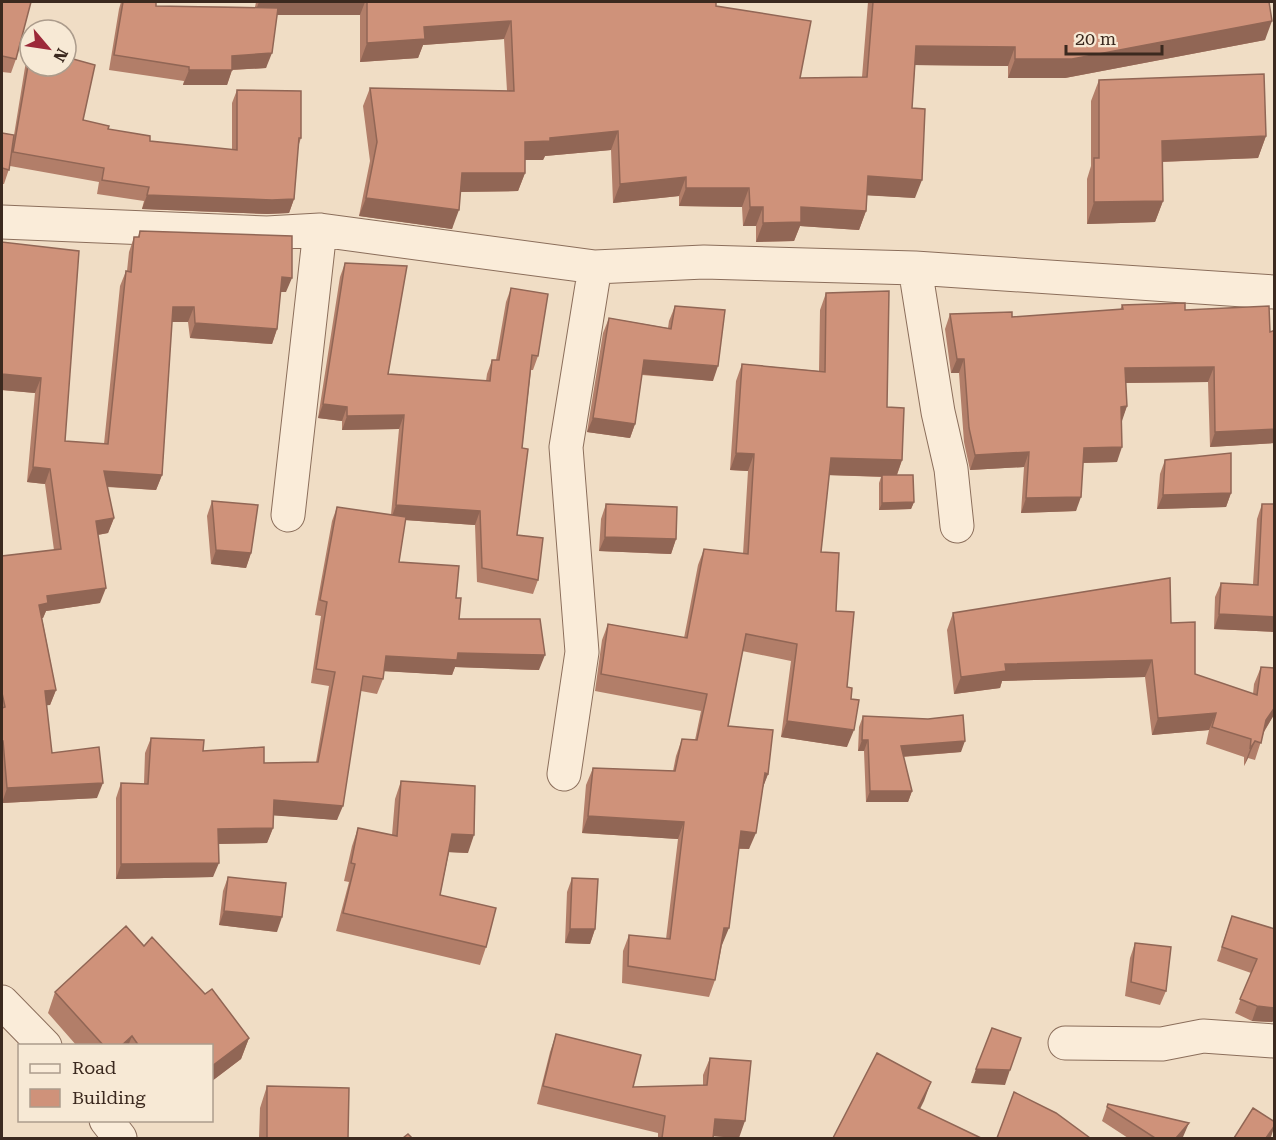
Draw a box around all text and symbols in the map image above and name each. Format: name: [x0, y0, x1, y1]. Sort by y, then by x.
north arrow: [18, 18, 78, 78]
scale bar: [1066, 18, 1162, 56]
text: 20 m: [1075, 28, 1116, 49]
text: N: [49, 45, 72, 65]
legend: [18, 1044, 213, 1122]
text: Road: [72, 1057, 117, 1078]
text: Building: [72, 1087, 146, 1108]

